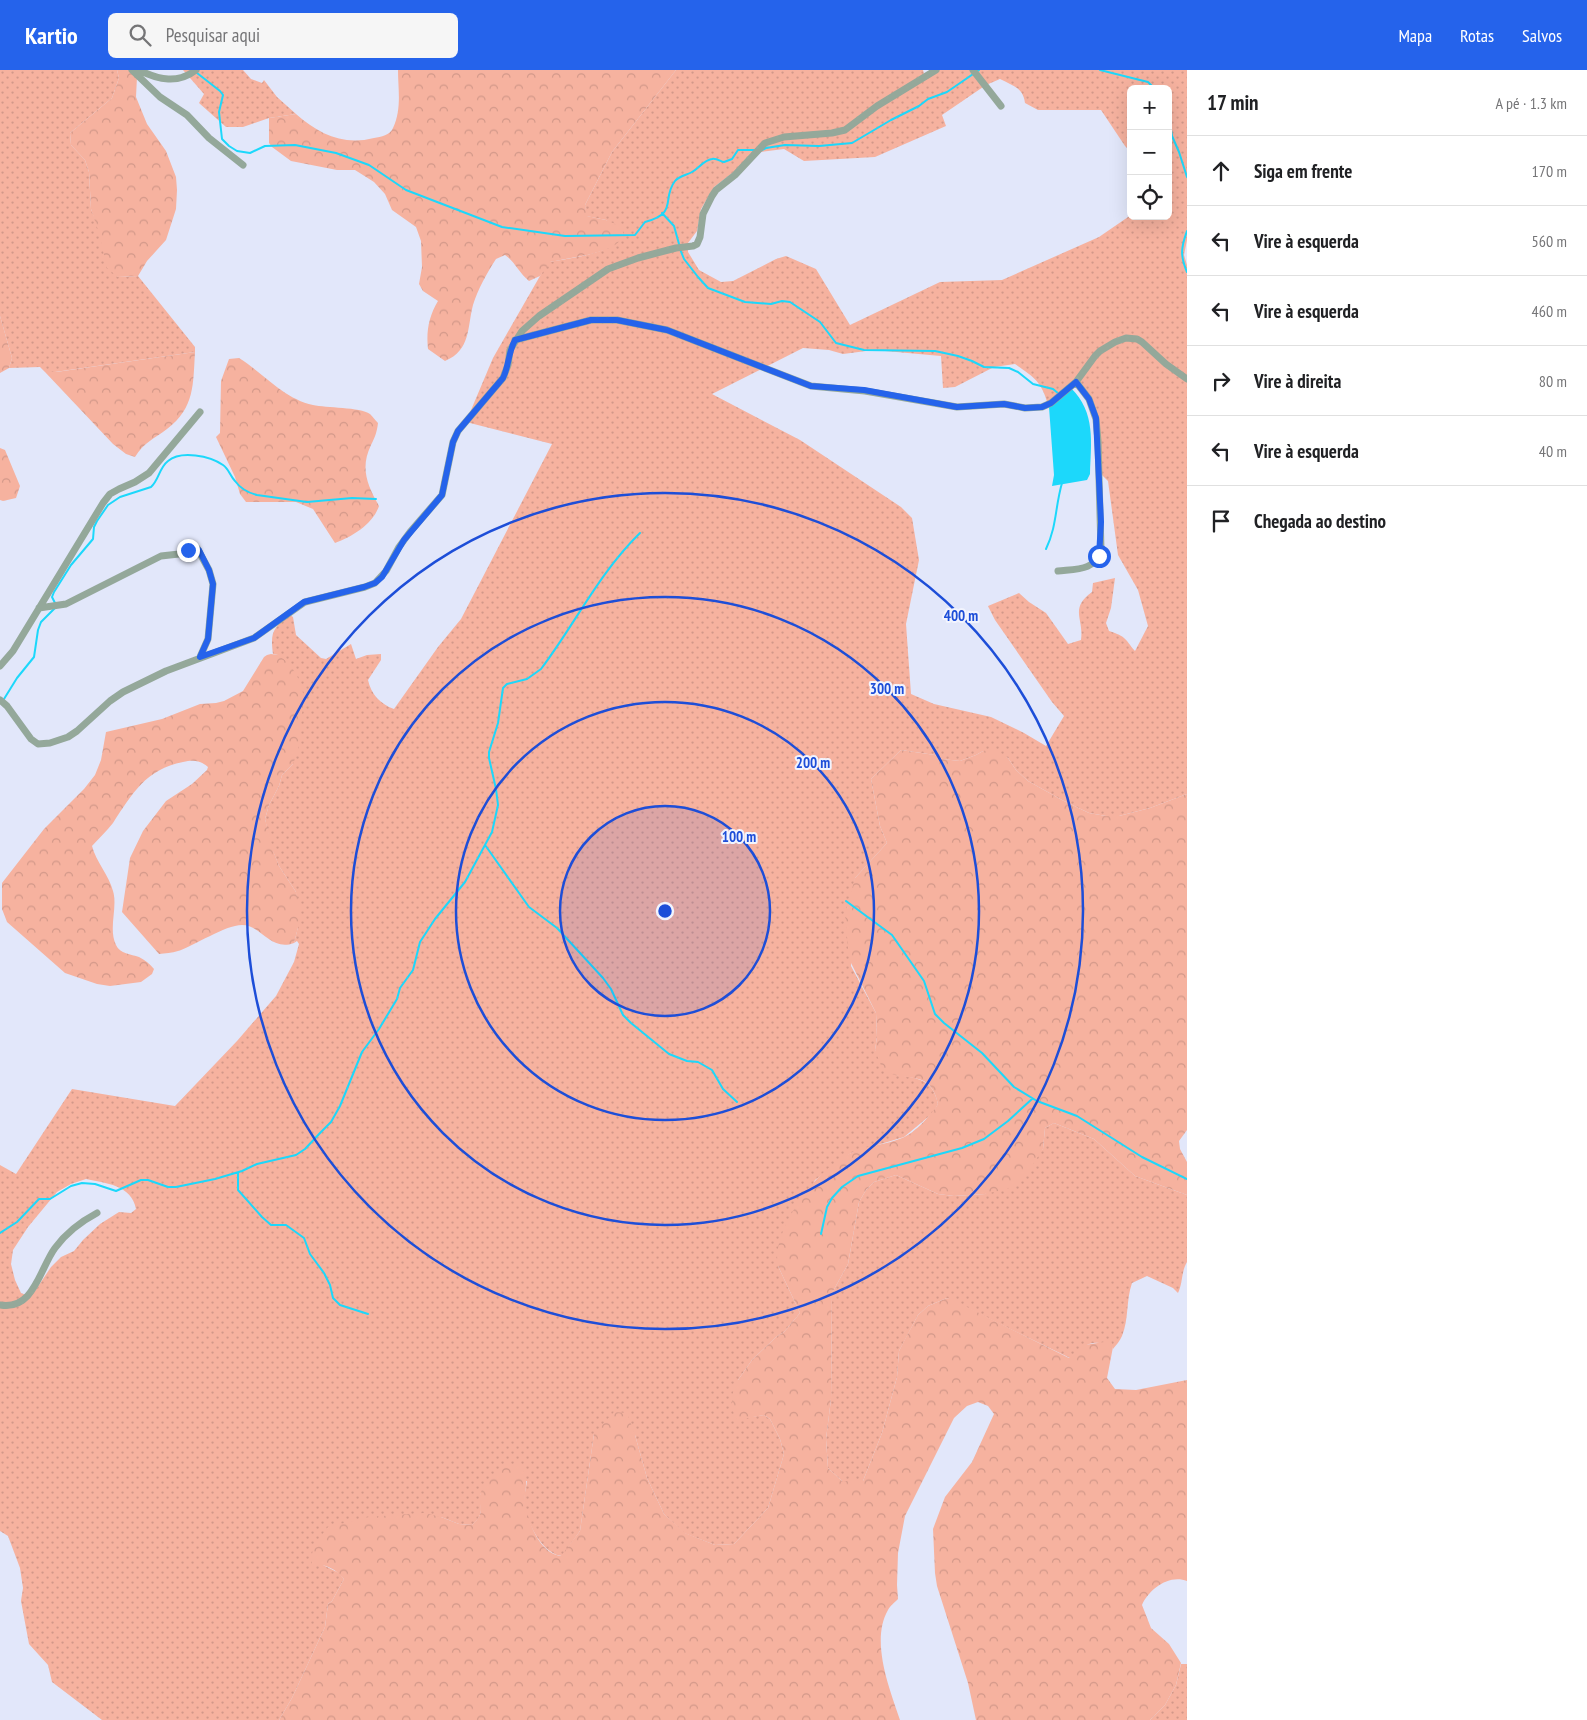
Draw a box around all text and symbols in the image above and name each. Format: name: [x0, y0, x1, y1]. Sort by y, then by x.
search box: [108, 13, 458, 58]
text: Kartio: [25, 20, 78, 51]
icon: search: [126, 21, 154, 49]
text: Pesquisar aqui: [166, 23, 260, 47]
text: Mapa: [1398, 24, 1432, 47]
text: Rotas: [1460, 24, 1494, 47]
text: Salvos: [1522, 24, 1562, 47]
map controls: [1127, 85, 1172, 220]
button: +: [1127, 85, 1172, 130]
text: 17 min: [1207, 89, 1259, 116]
text: A pé · 1.3 km: [1496, 93, 1567, 113]
button: −: [1127, 130, 1172, 175]
icon: ahead: [1207, 157, 1235, 185]
text: Siga em frente: [1254, 159, 1352, 183]
text: 170 m: [1532, 161, 1567, 181]
button: locate: [1127, 175, 1172, 220]
icon: left: [1207, 227, 1235, 255]
text: Vire à esquerda: [1254, 229, 1359, 253]
text: 560 m: [1532, 231, 1567, 251]
icon: left: [1207, 297, 1235, 325]
text: Vire à esquerda: [1254, 299, 1359, 323]
text: 460 m: [1532, 301, 1567, 321]
icon: right: [1207, 367, 1235, 395]
text: Vire à direita: [1254, 369, 1341, 393]
text: 80 m: [1539, 371, 1567, 391]
icon: left: [1207, 437, 1235, 465]
text: Vire à esquerda: [1254, 439, 1359, 463]
text: 40 m: [1539, 441, 1567, 461]
icon: arrive: [1207, 507, 1235, 535]
text: Chegada ao destino: [1254, 509, 1386, 533]
route end: [177, 539, 200, 562]
route start: [1088, 545, 1111, 568]
text: 400 m: [944, 606, 978, 625]
text: 300 m: [870, 679, 904, 698]
text: 200 m: [796, 753, 830, 772]
text: 100 m: [722, 827, 756, 846]
centre of rings: [656, 902, 674, 920]

